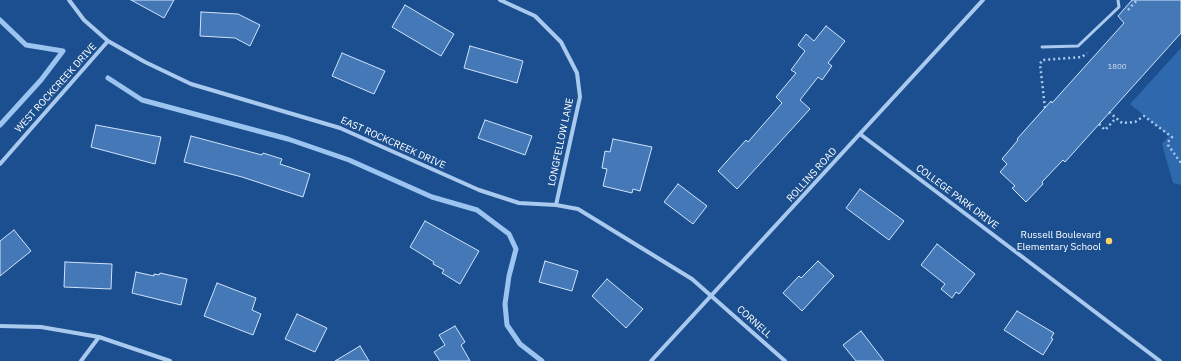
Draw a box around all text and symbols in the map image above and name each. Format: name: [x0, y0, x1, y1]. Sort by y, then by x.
street label: WEST ROCKCREEK DRIVE: [13, 41, 99, 135]
house number: 1800: [1107, 62, 1127, 72]
street label: LONGFELLOW LANE: [546, 97, 576, 187]
street label: EAST ROCKCREEK DRIVE: [339, 114, 447, 172]
street label: ROLLINS ROAD: [784, 145, 840, 205]
street label: COLLEGE PARK DRIVE: [913, 162, 1001, 232]
place label: Russell Boulevard Elementary School: [1017, 229, 1101, 252]
marker: Russell Boulevard Elementary School: [1104, 236, 1114, 246]
street label: CORNELL: [734, 303, 774, 341]

